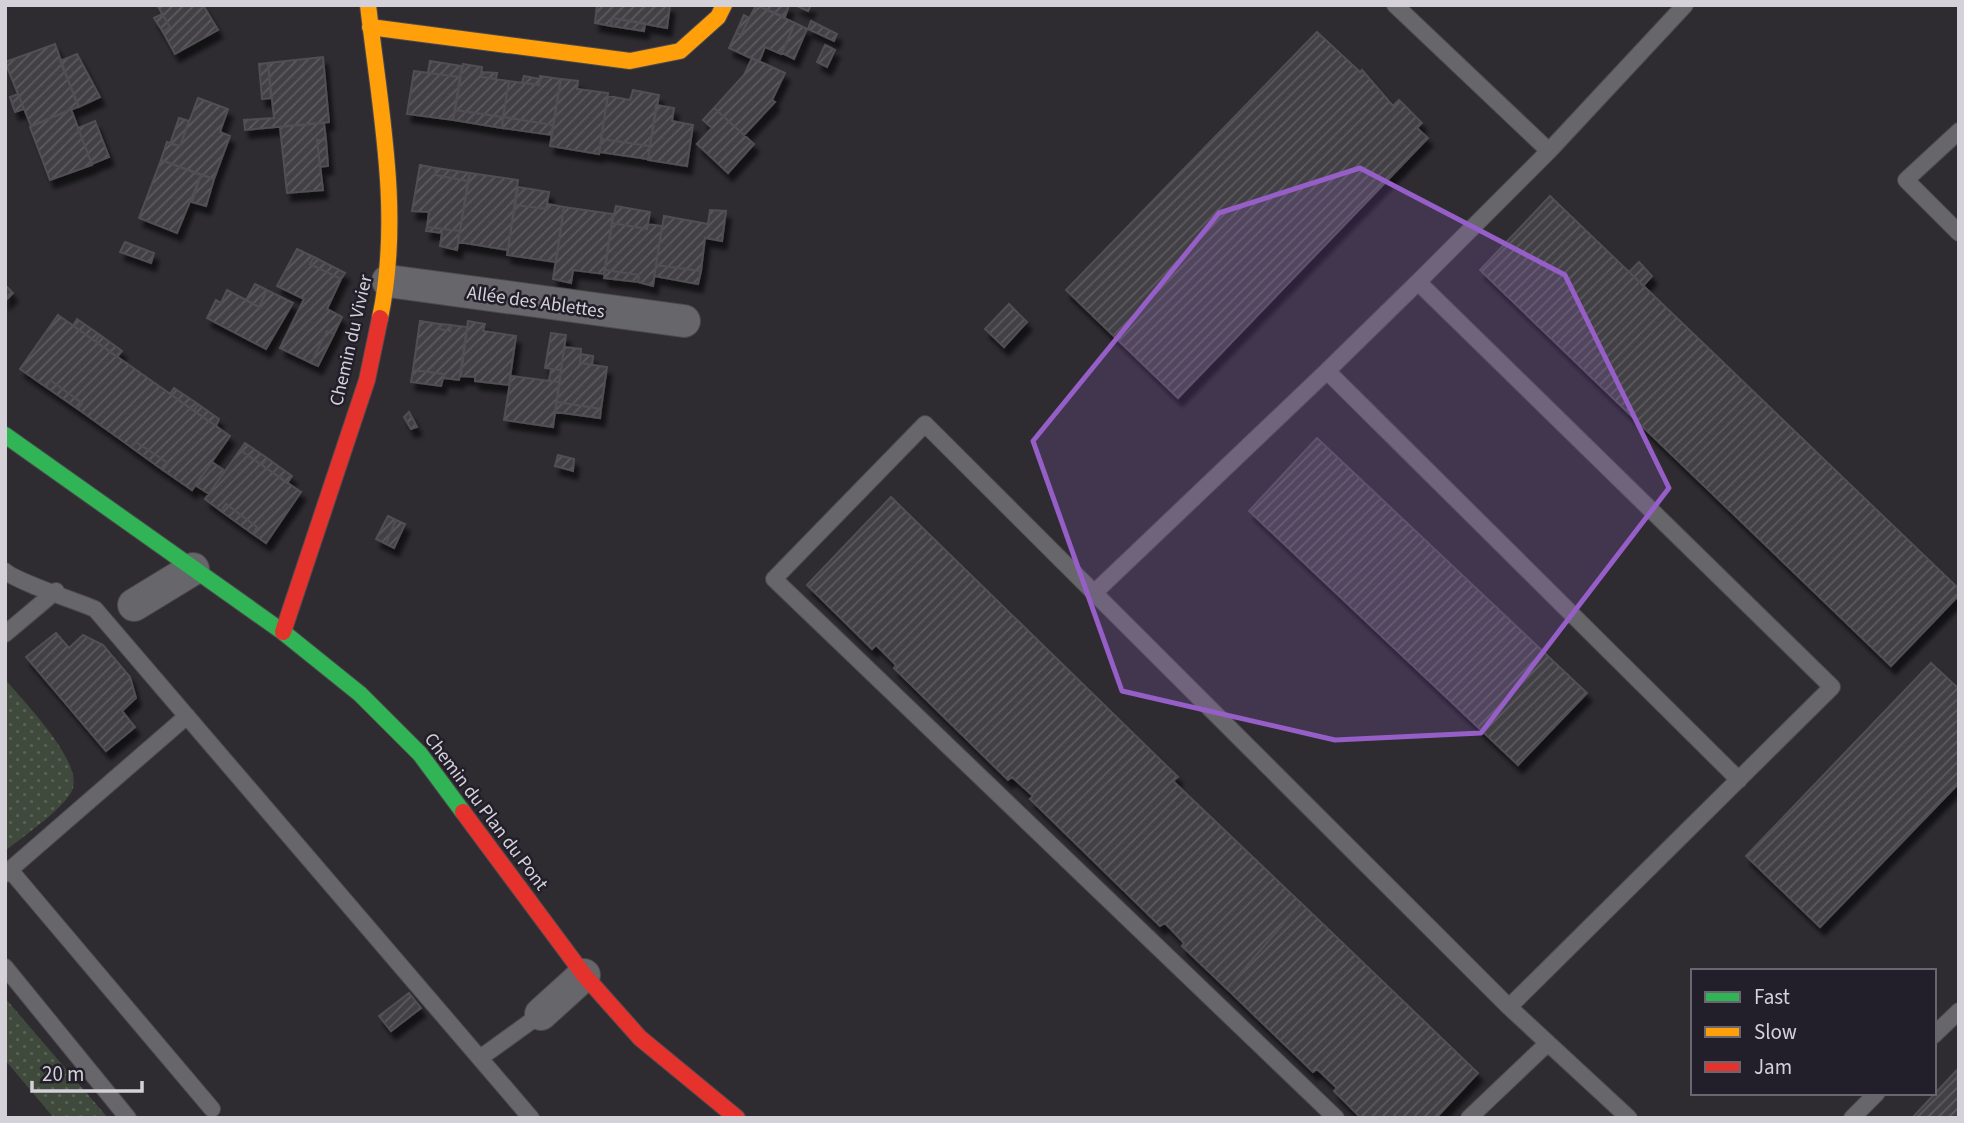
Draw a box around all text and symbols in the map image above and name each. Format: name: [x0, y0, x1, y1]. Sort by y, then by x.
street label: Chemin du Vivier: [323, 272, 380, 409]
street label: Allée des Ablettes: [465, 279, 606, 326]
street label: Chemin du Plan du Pont: [417, 727, 555, 897]
legend: [1691, 969, 1936, 1095]
text: Fast: [1754, 982, 1790, 1012]
text: Slow: [1754, 1017, 1797, 1047]
scale bar: [32, 1050, 142, 1094]
text: Jam: [1754, 1052, 1792, 1082]
text: 20 m: [42, 1059, 84, 1089]

